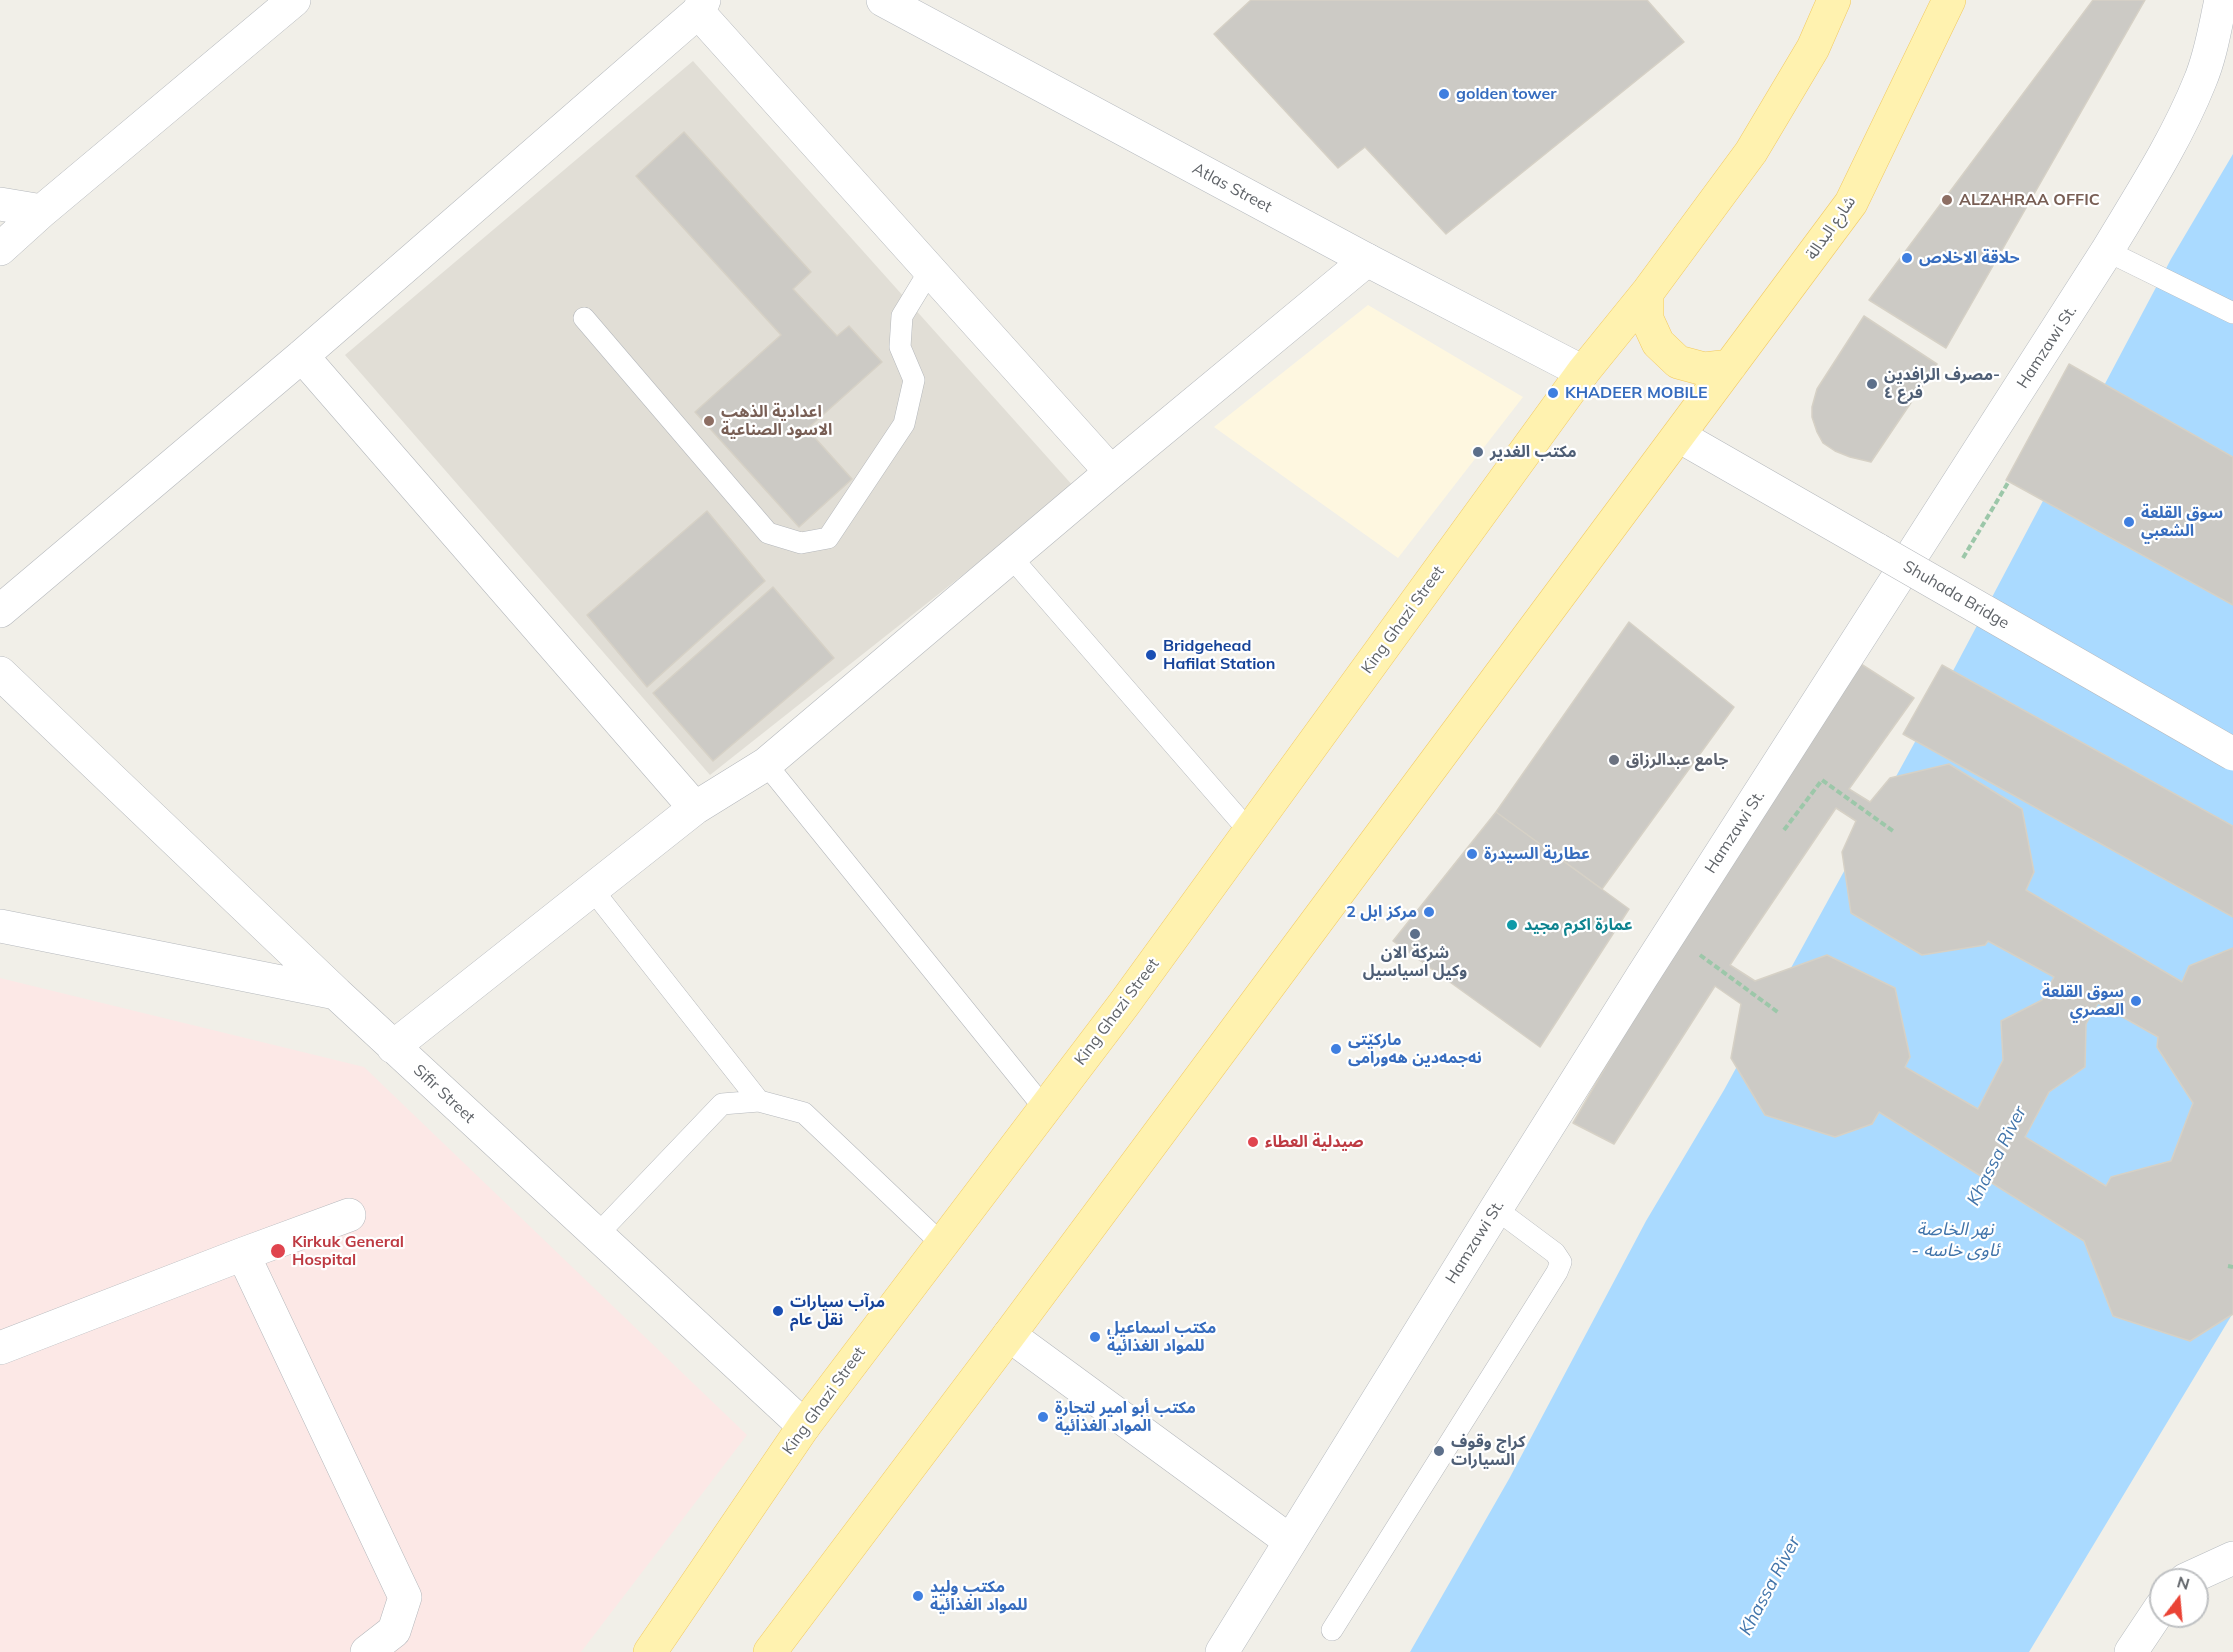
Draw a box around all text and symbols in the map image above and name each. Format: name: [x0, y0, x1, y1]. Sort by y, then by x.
place label: golden tower: [1456, 84, 1557, 104]
marker: golden tower: [1437, 87, 1451, 101]
street label: Atlas Street: [1189, 159, 1275, 217]
place label: ALZAHRAA OFFIC: [1959, 190, 2100, 210]
street label: شارع البدالة: [1802, 193, 1860, 263]
marker: ALZAHRAA OFFIC: [1940, 193, 1954, 207]
place label: حلاقة الاخلاص: [1919, 248, 2020, 268]
marker: حلاقة الاخلاص: [1900, 251, 1914, 265]
street label: Hamzawi St.: [2013, 302, 2081, 392]
place label: مصرف الرافدين- فرع ٤: [1884, 365, 2000, 403]
marker: مصرف الرافدين- فرع ٤: [1865, 377, 1879, 391]
place label: KHADEER MOBILE: [1565, 383, 1707, 403]
marker: KHADEER MOBILE: [1546, 386, 1560, 400]
place label: اعدادية الذهب الاسود الصناعية: [721, 402, 832, 440]
marker: اعدادية الذهب الاسود الصناعية: [702, 414, 716, 428]
place label: مكتب الغدير: [1490, 442, 1577, 462]
marker: مكتب الغدير: [1471, 445, 1485, 459]
place label: سوق القلعة الشعبي: [2141, 503, 2223, 541]
marker: سوق القلعة الشعبي: [2122, 515, 2136, 529]
street label: Shuhada Bridge: [1900, 557, 2012, 633]
street label: King Ghazi Street: [1358, 562, 1448, 678]
place label: Bridgehead Hafilat Station: [1163, 636, 1275, 674]
marker: Bridgehead Hafilat Station: [1144, 648, 1158, 662]
place label: جامع عبدالرزاق: [1626, 750, 1728, 770]
marker: جامع عبدالرزاق: [1607, 753, 1621, 767]
street label: Hamzawi St.: [1701, 787, 1769, 877]
place label: عطارية السيدرة: [1484, 844, 1590, 864]
marker: عطارية السيدرة: [1465, 847, 1479, 861]
place label: مركز ابل 2: [1346, 902, 1417, 922]
marker: مركز ابل 2: [1422, 905, 1436, 919]
place label: عمارة اكرم مجيد: [1524, 915, 1633, 935]
marker: عمارة اكرم مجيد: [1505, 918, 1519, 932]
marker: شركة الان وكيل اسياسيل: [1408, 927, 1422, 941]
place label: شركة الان وكيل اسياسيل: [1363, 943, 1467, 981]
street label: King Ghazi Street: [1071, 955, 1163, 1069]
place label: سوق القلعة العصري: [2042, 982, 2124, 1020]
marker: سوق القلعة العصري: [2129, 994, 2143, 1008]
place label: مارکێتی نەجمەدین هەورامی: [1348, 1030, 1482, 1068]
marker: مارکێتی نەجمەدین هەورامی: [1329, 1042, 1343, 1056]
street label: Sifir Street: [409, 1061, 479, 1127]
water label: Khassa River: [1963, 1103, 2031, 1209]
place label: صيدلية العطاء: [1265, 1132, 1364, 1152]
marker: صيدلية العطاء: [1246, 1135, 1260, 1149]
street label: Hamzawi St.: [1442, 1197, 1508, 1287]
water label: نهر الخاصة - ئاوی خاسە: [1911, 1219, 1999, 1262]
place label: Kirkuk General Hospital: [292, 1232, 404, 1270]
marker: Kirkuk General Hospital: [269, 1242, 287, 1260]
place label: مرآب سيارات نقل عام: [790, 1292, 885, 1330]
marker: مرآب سيارات نقل عام: [771, 1304, 785, 1318]
place label: مكتب اسماعيل للمواد الغذائية: [1107, 1318, 1216, 1356]
marker: مكتب اسماعيل للمواد الغذائية: [1088, 1330, 1102, 1344]
street label: King Ghazi Street: [779, 1343, 869, 1459]
place label: مكتب أبو امير لتجارة المواد الغذائية: [1055, 1398, 1196, 1436]
marker: مكتب أبو امير لتجارة المواد الغذائية: [1036, 1410, 1050, 1424]
place label: كراج وقوف السيارات: [1451, 1432, 1526, 1470]
marker: كراج وقوف السيارات: [1432, 1444, 1446, 1458]
water label: Khassa River: [1735, 1533, 1805, 1639]
north arrow: [2149, 1568, 2209, 1628]
text: N: [2175, 1571, 2192, 1594]
place label: مكتب وليد للمواد الغذائية: [930, 1577, 1028, 1615]
marker: مكتب وليد للمواد الغذائية: [911, 1589, 925, 1603]

